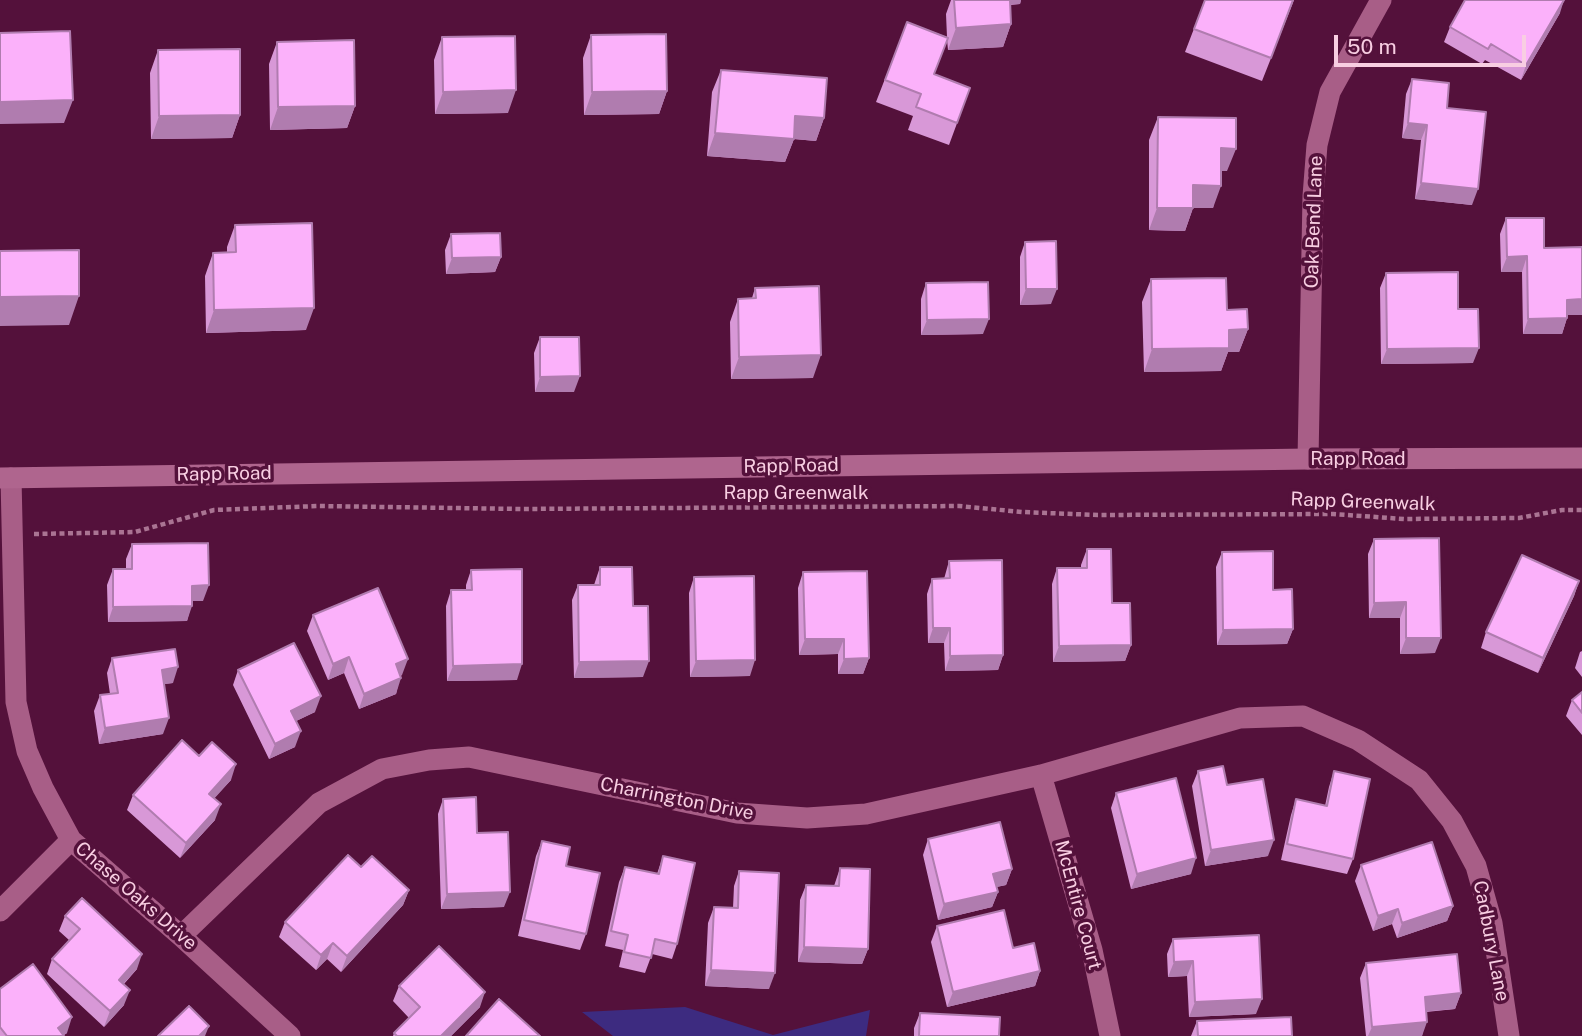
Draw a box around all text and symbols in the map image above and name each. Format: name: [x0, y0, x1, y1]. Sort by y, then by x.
scale bar: [1337, 21, 1530, 65]
text: 50 m: [1347, 34, 1397, 59]
street label: Oak Bend Lane: [1300, 155, 1328, 289]
street label: Rapp Road: [1310, 448, 1406, 470]
street label: Rapp Road: [743, 454, 839, 478]
street label: Rapp Road: [176, 462, 272, 486]
street label: Rapp Greenwalk: [723, 482, 869, 504]
street label: Rapp Greenwalk: [1290, 488, 1436, 516]
street label: Charrington Drive: [598, 773, 756, 825]
street label: Chase Oaks Drive: [70, 837, 202, 955]
street label: McEntire Court: [1050, 838, 1106, 972]
street label: Cadbury Lane: [1468, 879, 1514, 1003]

